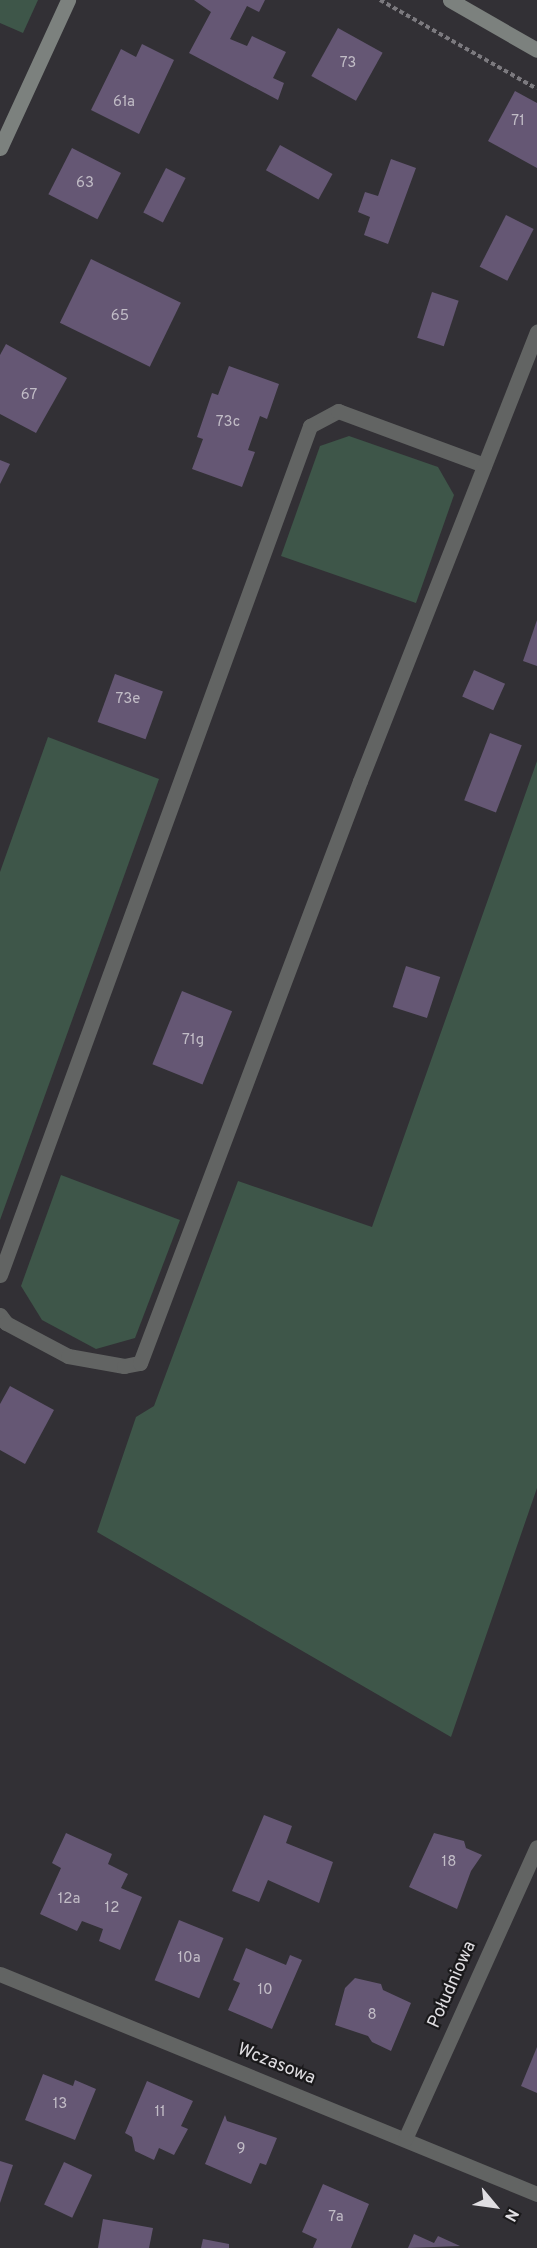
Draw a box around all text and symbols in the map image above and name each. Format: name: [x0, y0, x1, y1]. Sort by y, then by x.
house number: 73: [340, 55, 356, 73]
house number: 61a: [113, 94, 135, 112]
house number: 71: [511, 113, 525, 131]
house number: 63: [76, 175, 94, 193]
house number: 65: [111, 308, 129, 326]
house number: 67: [21, 387, 37, 405]
house number: 73c: [216, 414, 240, 432]
house number: 73e: [116, 691, 140, 709]
house number: 71g: [182, 1032, 204, 1050]
house number: 18: [442, 1854, 456, 1872]
house number: 12a: [58, 1891, 80, 1909]
house number: 12: [105, 1900, 119, 1918]
street label: Południowa: [424, 1938, 482, 2032]
house number: 10a: [177, 1950, 201, 1968]
house number: 10: [257, 1982, 273, 2000]
house number: 8: [367, 2007, 377, 2025]
street label: Wczasowa: [234, 2040, 318, 2090]
house number: 13: [53, 2096, 67, 2114]
house number: 11: [154, 2104, 166, 2122]
house number: 9: [237, 2141, 245, 2159]
north arrow: [465, 2176, 525, 2236]
text: N: [499, 2205, 522, 2225]
house number: 7a: [328, 2209, 344, 2227]

